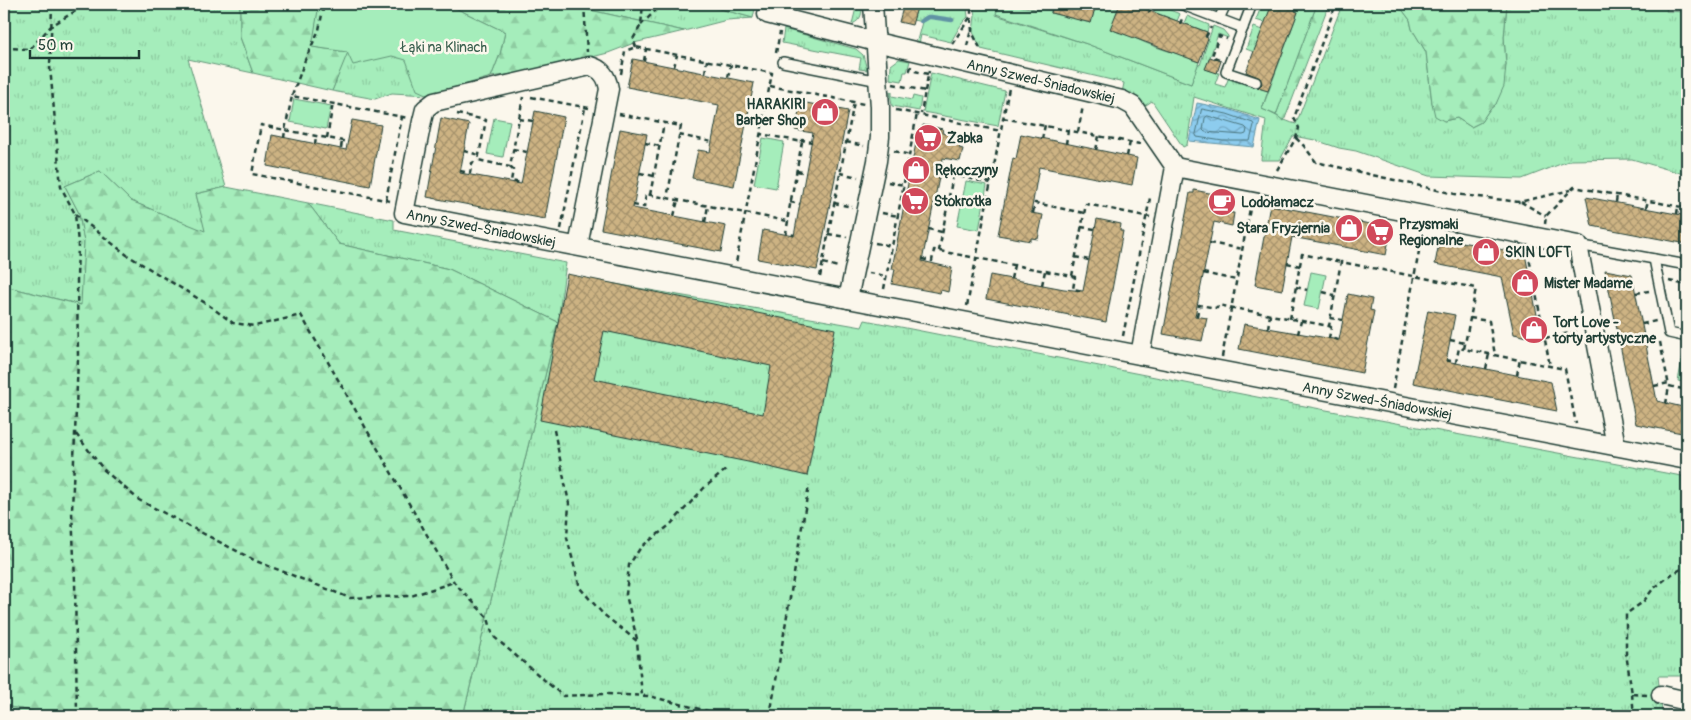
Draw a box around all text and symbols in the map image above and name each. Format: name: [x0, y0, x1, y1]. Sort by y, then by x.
scale bar: [30, 28, 139, 60]
text: 50 m: [38, 36, 73, 55]
park label: Łąki na Klinach: [400, 39, 487, 56]
street label: Anny Szwed-Śniadowskiej: [965, 56, 1117, 107]
place label: HARAKIRI Barber Shop: [736, 96, 806, 129]
shop icon: HARAKIRI Barber Shop: [810, 97, 840, 127]
supermarket icon: Żabka: [913, 123, 943, 153]
place label: Żabka: [947, 130, 983, 147]
shop icon: Rękoczyny: [901, 155, 931, 185]
place label: Rękoczyny: [935, 162, 998, 179]
supermarket icon: Stokrotka: [900, 186, 930, 216]
cafe icon: Lodołamacz: [1207, 187, 1237, 217]
place label: Stokrotka: [934, 193, 992, 210]
place label: Lodołamacz: [1241, 194, 1315, 211]
street label: Anny Szwed-Śniadowskiej: [405, 206, 557, 251]
shop icon: Stara Fryzjernia: [1334, 213, 1364, 243]
place label: Przysmaki Regionalne: [1399, 216, 1465, 249]
supermarket icon: Przysmaki Regionalne: [1365, 217, 1395, 247]
place label: Stara Fryzjernia: [1236, 220, 1330, 237]
shop icon: SKIN LOFT: [1471, 237, 1501, 267]
place label: SKIN LOFT: [1505, 244, 1571, 261]
shop icon: Mister Madame: [1510, 268, 1540, 298]
place label: Mister Madame: [1544, 275, 1634, 292]
place label: Tort Love - torty artystyczne: [1552, 314, 1657, 347]
shop icon: Tort Love - torty artystyczne: [1519, 315, 1549, 345]
street label: Anny Szwed-Śniadowskiej: [1301, 378, 1453, 424]

